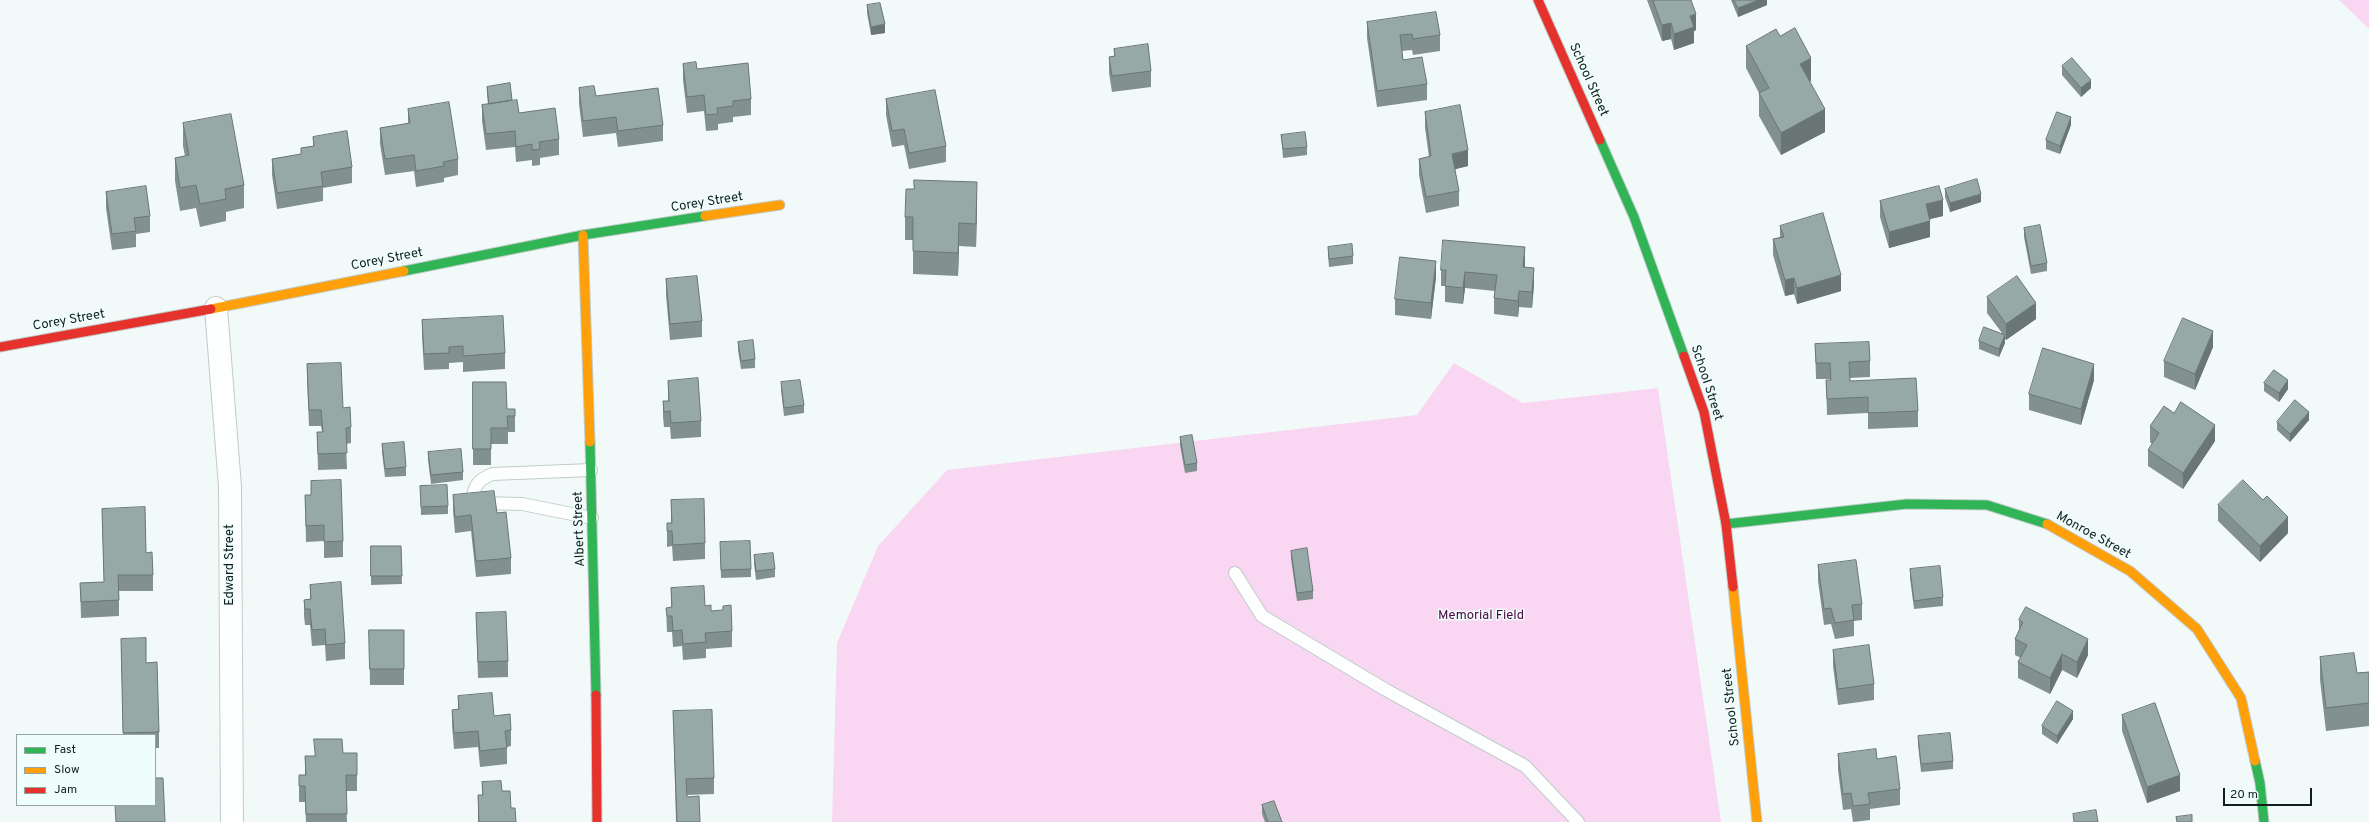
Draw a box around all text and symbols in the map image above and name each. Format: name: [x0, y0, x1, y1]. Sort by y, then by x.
street label: School Street: [1565, 41, 1611, 119]
street label: Corey Street: [670, 190, 744, 216]
street label: Corey Street: [350, 245, 424, 275]
street label: Corey Street: [32, 307, 106, 335]
street label: School Street: [1686, 343, 1726, 423]
street label: Albert Street: [571, 491, 589, 567]
street label: Monroe Street: [2053, 509, 2133, 563]
street label: Edward Street: [222, 524, 238, 606]
park label: Memorial Field: [1438, 608, 1524, 624]
street label: School Street: [1720, 667, 1744, 747]
legend: [16, 734, 156, 806]
text: Fast: [54, 742, 76, 758]
text: Slow: [54, 762, 80, 778]
scale bar: [2225, 780, 2314, 806]
text: Jam: [54, 782, 77, 798]
text: 20 m: [2230, 787, 2258, 803]

